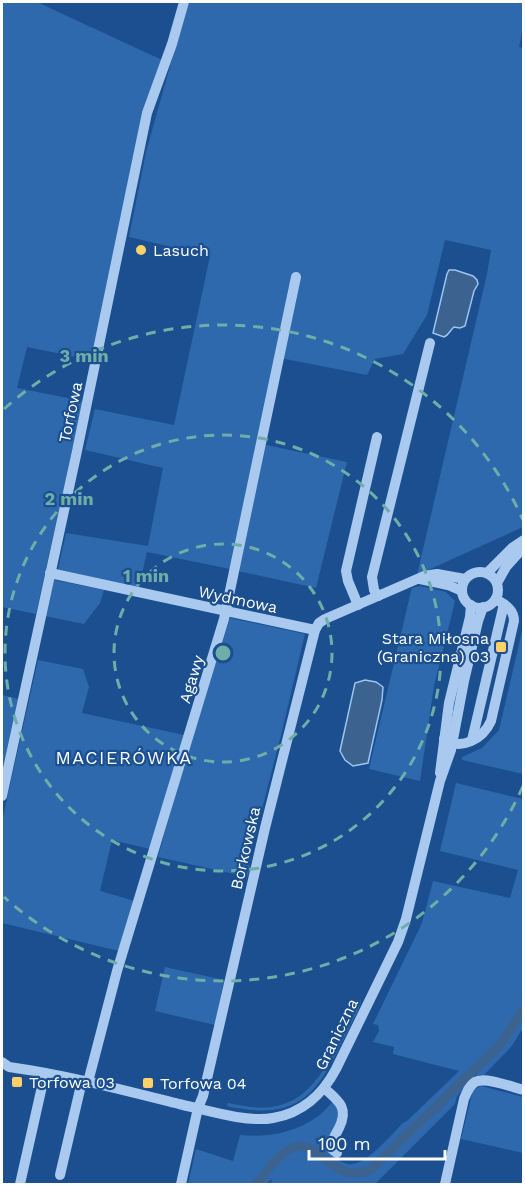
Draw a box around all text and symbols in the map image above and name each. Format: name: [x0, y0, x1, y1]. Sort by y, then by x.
place label: Lasuch: [153, 241, 209, 260]
marker: Lasuch: [134, 243, 148, 257]
text: 3 min: [59, 345, 109, 366]
street label: Torfowa: [55, 380, 86, 444]
text: 2 min: [44, 488, 94, 509]
text: 1 min: [123, 565, 169, 586]
street label: Wydmowa: [197, 582, 279, 617]
place label: Stara Miłosna (Graniczna) 03: [377, 629, 489, 666]
marker: Stara Miłosna (Graniczna) 03: [494, 640, 508, 654]
centre of rings: [213, 643, 233, 663]
street label: Agawy: [175, 652, 208, 706]
district label: MACIERÓWKA: [55, 747, 193, 768]
street label: Borkowska: [227, 805, 264, 891]
street label: Graniczna: [311, 995, 362, 1073]
place label: Torfowa 03: [29, 1073, 115, 1092]
place label: Torfowa 04: [160, 1074, 247, 1093]
marker: Torfowa 03: [10, 1075, 24, 1089]
marker: Torfowa 04: [141, 1076, 155, 1090]
scale bar: [309, 1123, 446, 1161]
text: 100 m: [318, 1133, 371, 1154]

